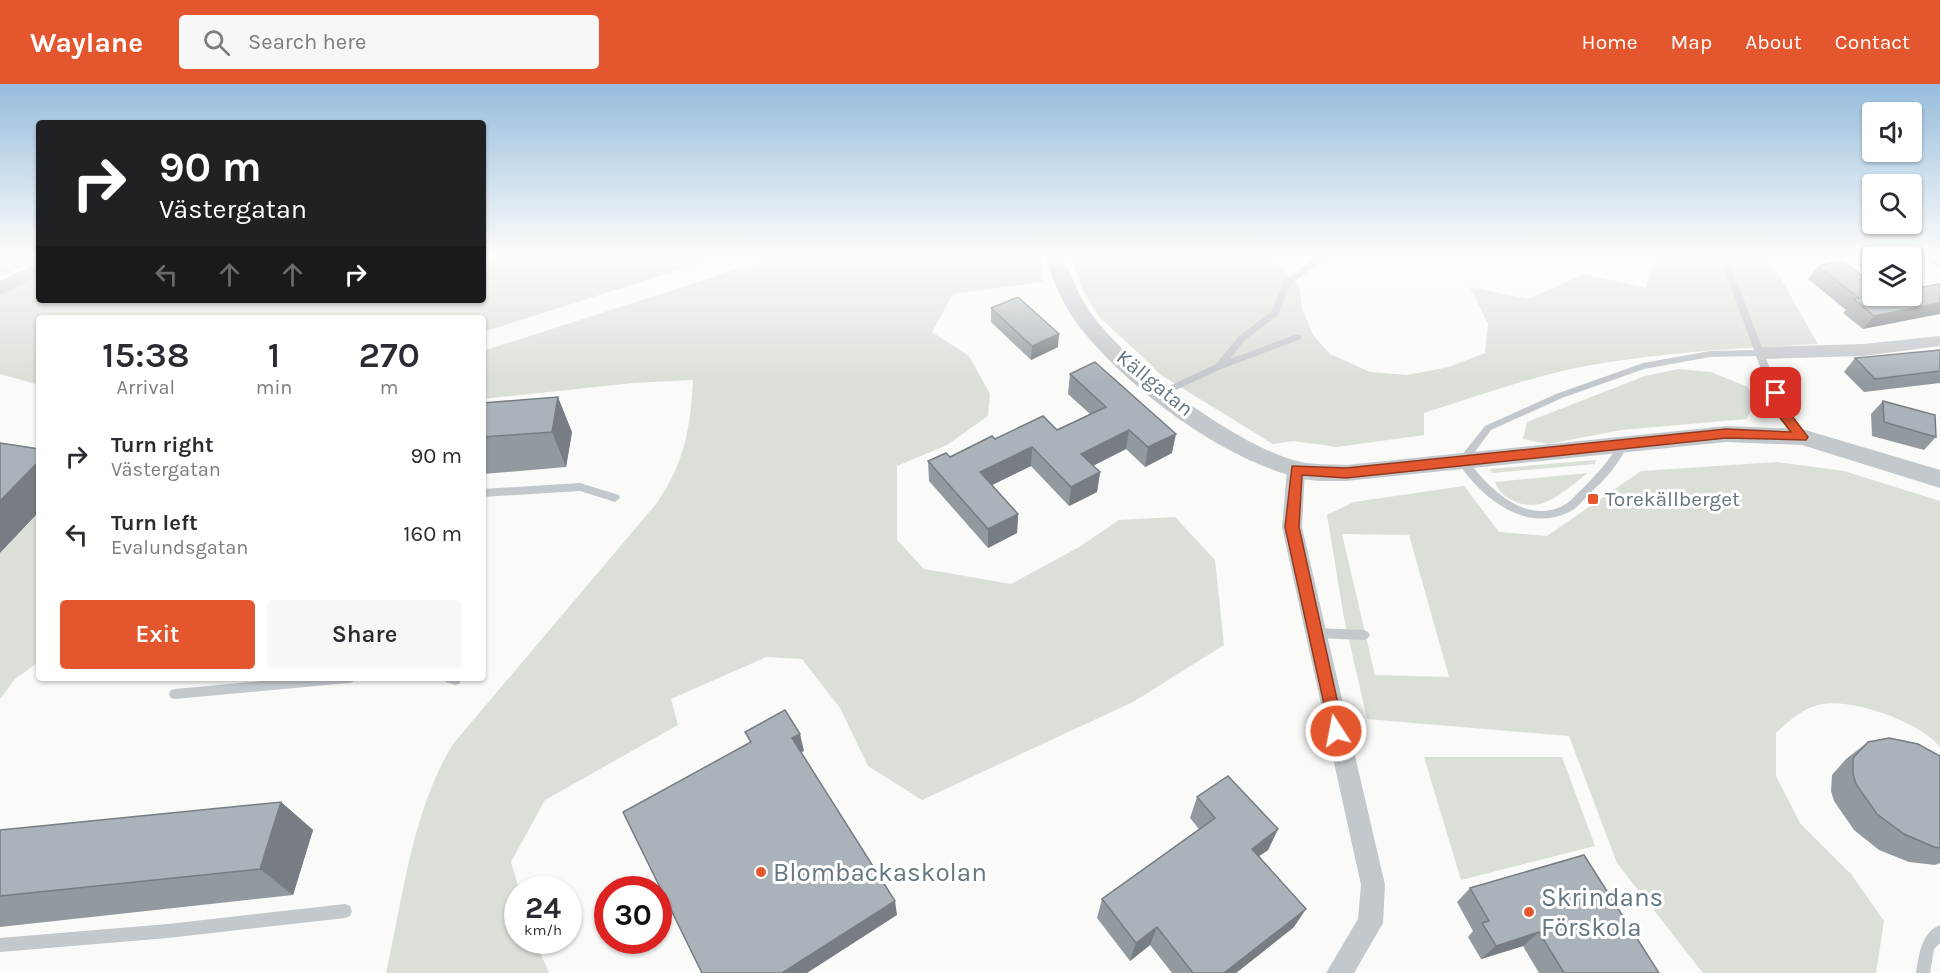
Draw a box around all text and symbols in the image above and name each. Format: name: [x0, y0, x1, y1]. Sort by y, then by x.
search box: [179, 15, 599, 69]
text: Waylane: [30, 26, 143, 59]
icon: search: [200, 26, 233, 59]
text: Search here: [248, 29, 366, 55]
text: Home: [1582, 30, 1638, 54]
text: Map: [1671, 30, 1712, 54]
text: About: [1745, 30, 1802, 54]
text: Contact: [1835, 30, 1910, 54]
map controls: [1862, 102, 1922, 306]
button: sound: [1862, 102, 1922, 162]
text: 90 m: [159, 142, 262, 192]
icon: right: [60, 144, 138, 222]
button: search: [1862, 174, 1922, 234]
text: Västergatan: [159, 193, 307, 225]
button: layers: [1862, 246, 1922, 306]
icon: left: [150, 258, 183, 291]
icon: ahead: [213, 258, 246, 291]
icon: ahead: [276, 258, 309, 291]
icon: right: [339, 258, 372, 291]
text: 15:38: [102, 334, 190, 376]
text: 1: [268, 334, 280, 376]
text: 270: [358, 334, 420, 376]
street label: Källgatan: [1112, 345, 1198, 421]
pin: [1750, 367, 1801, 418]
text: Arrival: [117, 376, 175, 399]
text: min: [256, 376, 292, 399]
text: m: [380, 376, 399, 399]
icon: arrive: [1759, 376, 1792, 409]
text: Turn right: [111, 432, 214, 458]
icon: right: [60, 440, 93, 473]
text: 90 m: [410, 443, 462, 469]
text: Västergatan: [111, 458, 221, 481]
place label: Torekällberget: [1605, 487, 1740, 511]
marker: Torekällberget: [1586, 492, 1600, 506]
text: Turn left: [111, 510, 198, 536]
icon: left: [60, 518, 93, 551]
text: 160 m: [403, 521, 462, 547]
text: Evalundsgatan: [111, 536, 248, 559]
button: Exit: [60, 600, 255, 669]
button: Share: [267, 600, 462, 669]
position arrow: [1304, 699, 1368, 763]
place label: Blombackaskolan: [773, 857, 987, 888]
marker: Blombackaskolan: [754, 865, 768, 879]
speed limit sign: 30: [594, 876, 672, 954]
place label: Skrindans Förskola: [1541, 882, 1663, 943]
text: 24: [525, 890, 561, 926]
marker: Skrindans Förskola: [1522, 905, 1536, 919]
text: km/h: [524, 921, 562, 939]

